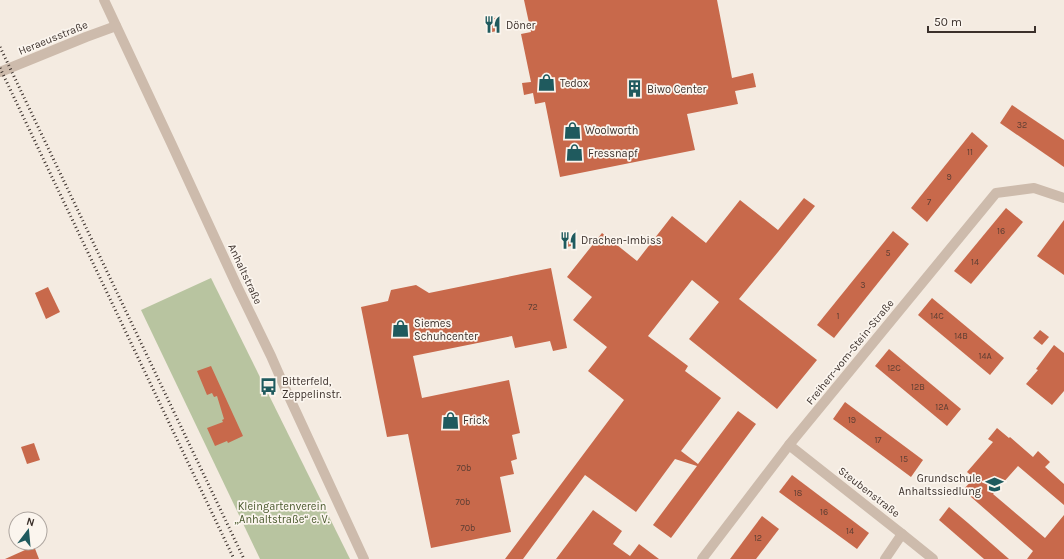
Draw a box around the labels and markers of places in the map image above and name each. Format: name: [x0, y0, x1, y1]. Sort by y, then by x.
restaurant icon: Döner: [483, 15, 503, 35]
place label: Döner: [506, 19, 536, 32]
shop icon: Tedox: [537, 73, 557, 93]
place label: Tedox: [560, 77, 589, 90]
building icon: Biwo Center: [624, 79, 644, 99]
place label: Biwo Center: [647, 83, 707, 96]
shop icon: Woolworth: [562, 120, 582, 140]
place label: Woolworth: [585, 124, 638, 137]
shop icon: Fressnapf: [565, 143, 585, 163]
place label: Fressnapf: [588, 147, 638, 160]
restaurant icon: Drachen-Imbiss: [558, 230, 578, 250]
place label: Drachen-Imbiss: [581, 234, 662, 247]
place label: Siemes Schuhcenter: [414, 317, 478, 343]
shop icon: Siemes Schuhcenter: [391, 319, 411, 339]
place label: Bitterfeld, Zeppelinstr.: [282, 375, 342, 401]
bus stop icon: Bitterfeld, Zeppelinstr.: [259, 377, 279, 397]
shop icon: Frick: [440, 410, 460, 430]
place label: Frick: [463, 414, 488, 427]
place label: Grundschule Anhaltssiedlung: [899, 472, 982, 498]
school or university icon: Grundschule Anhaltssiedlung: [984, 474, 1004, 494]

